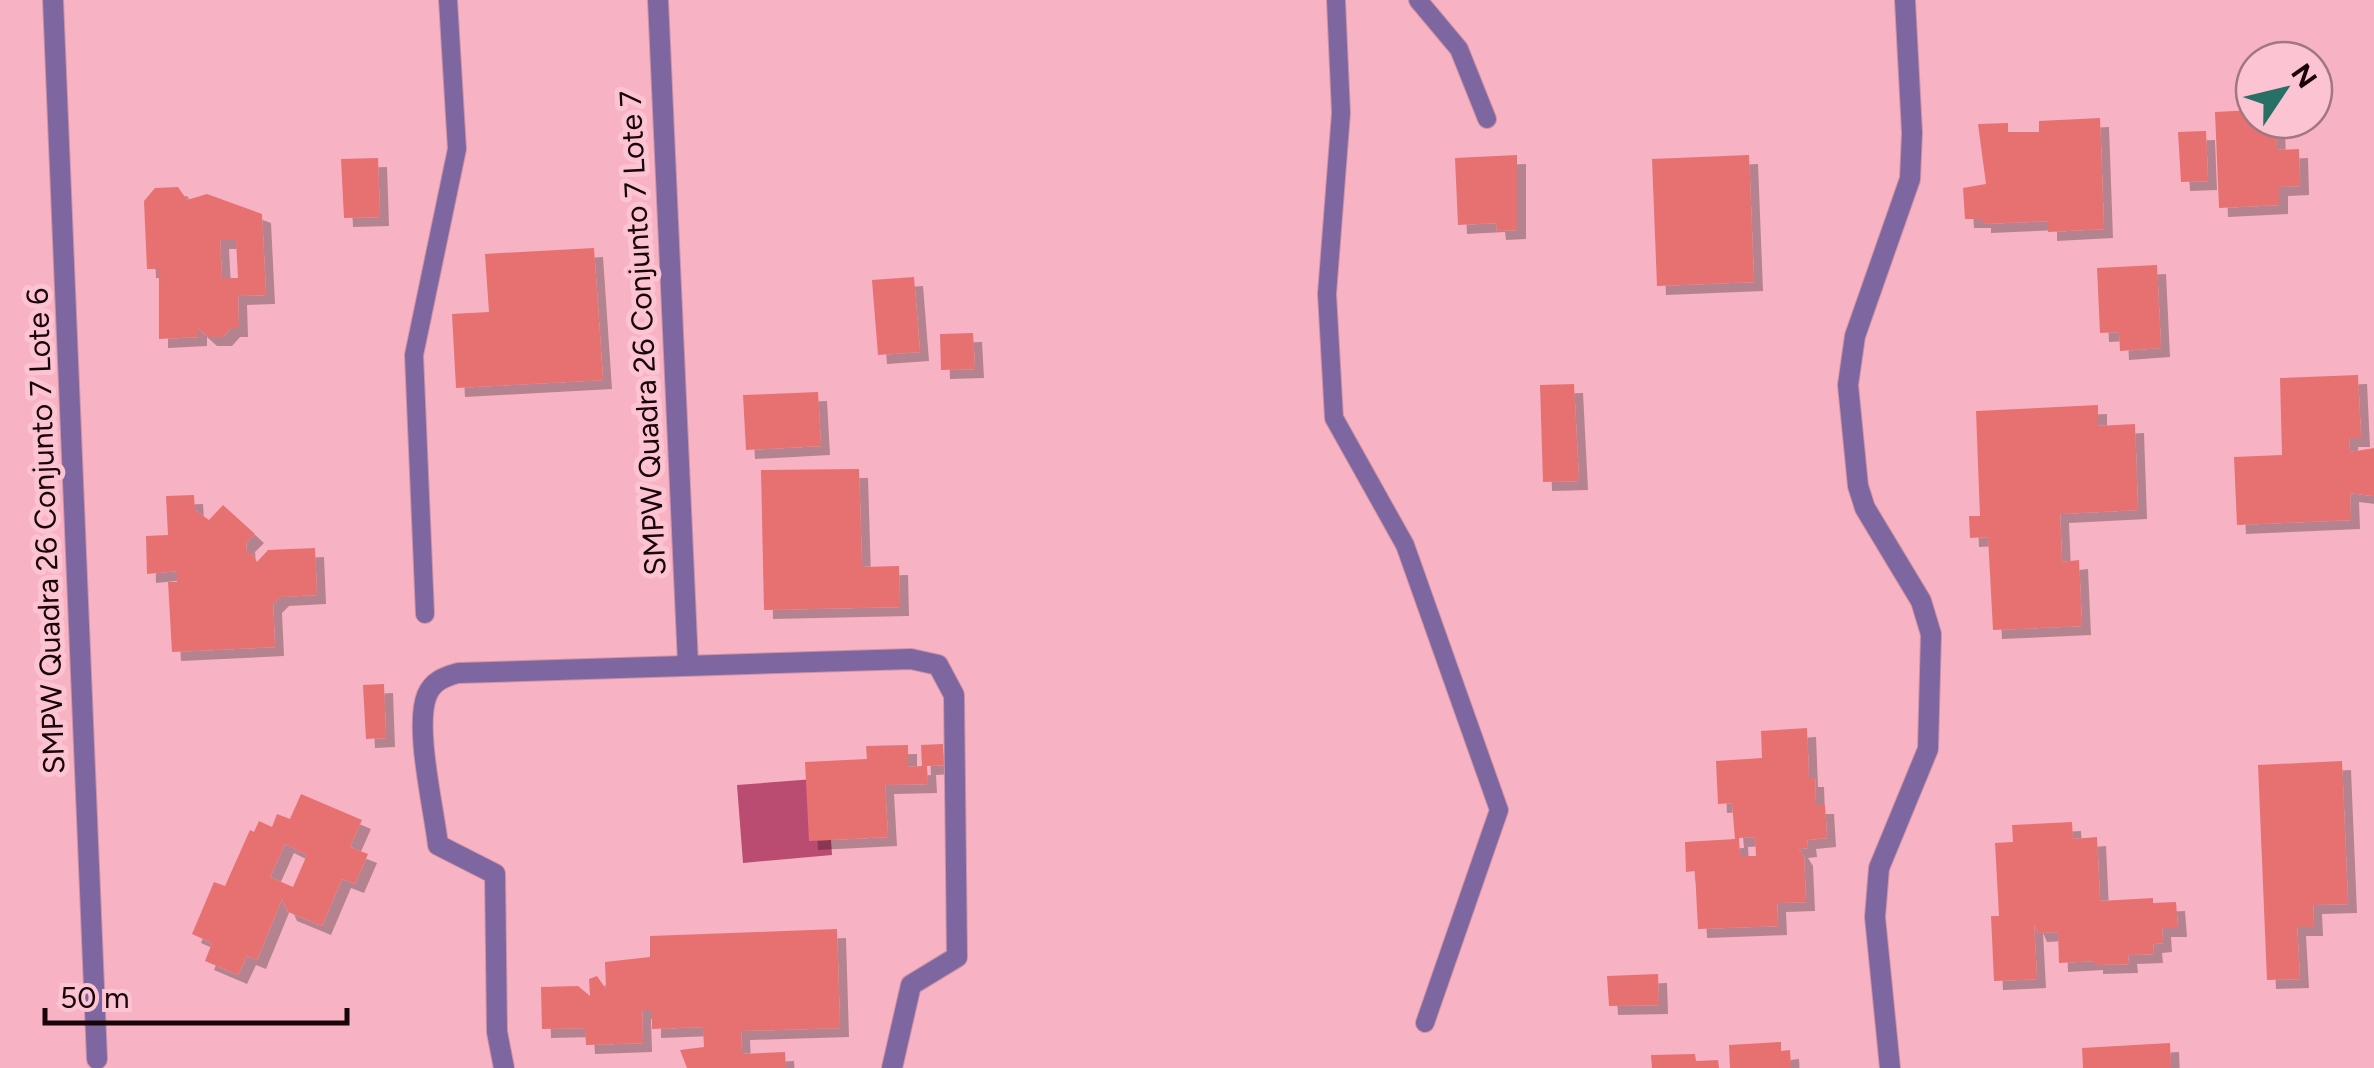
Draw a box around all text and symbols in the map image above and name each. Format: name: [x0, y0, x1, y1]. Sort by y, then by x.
north arrow: [2234, 40, 2334, 140]
text: N: [2284, 57, 2325, 94]
street label: SMPW Quadra 26 Conjunto 7 Lote 7: [611, 90, 674, 576]
street label: SMPW Quadra 26 Conjunto 7 Lote 6: [19, 287, 72, 775]
scale bar: [45, 963, 348, 1025]
text: 50 m: [60, 979, 129, 1016]

